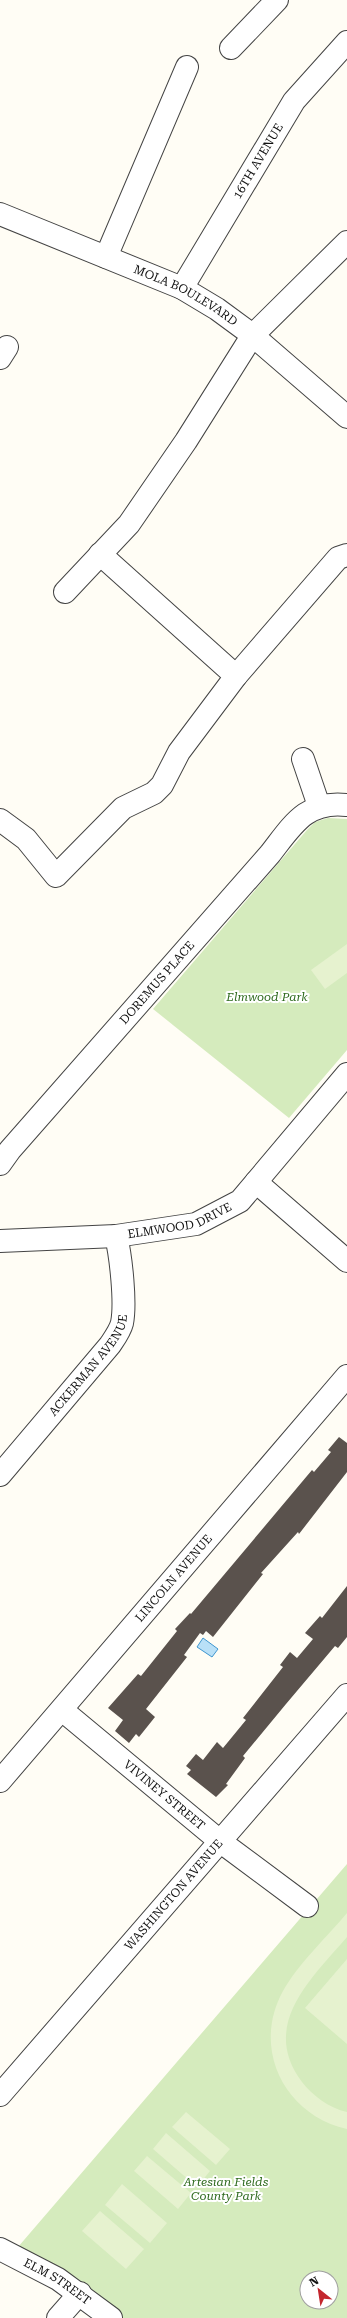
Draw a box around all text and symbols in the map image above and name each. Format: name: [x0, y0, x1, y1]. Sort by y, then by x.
street label: 16TH AVENUE: [230, 121, 286, 201]
street label: MOLA BOULEVARD: [132, 262, 240, 329]
street label: DOREMUS PLACE: [117, 938, 197, 1027]
park label: Elmwood Park: [225, 990, 308, 1004]
street label: ELMWOOD DRIVE: [127, 1200, 234, 1241]
street label: ACKERMAN AVENUE: [46, 1314, 130, 1419]
street label: LINCOLN AVENUE: [132, 1532, 215, 1625]
street label: VIVINEY STREET: [121, 1757, 208, 1833]
street label: WASHINGTON AVENUE: [122, 1837, 225, 1953]
park label: Artesian Fields County Park: [183, 2175, 269, 2203]
street label: ELM STREET: [21, 2256, 94, 2308]
north arrow: [299, 2270, 339, 2310]
text: N: [307, 2274, 322, 2290]

